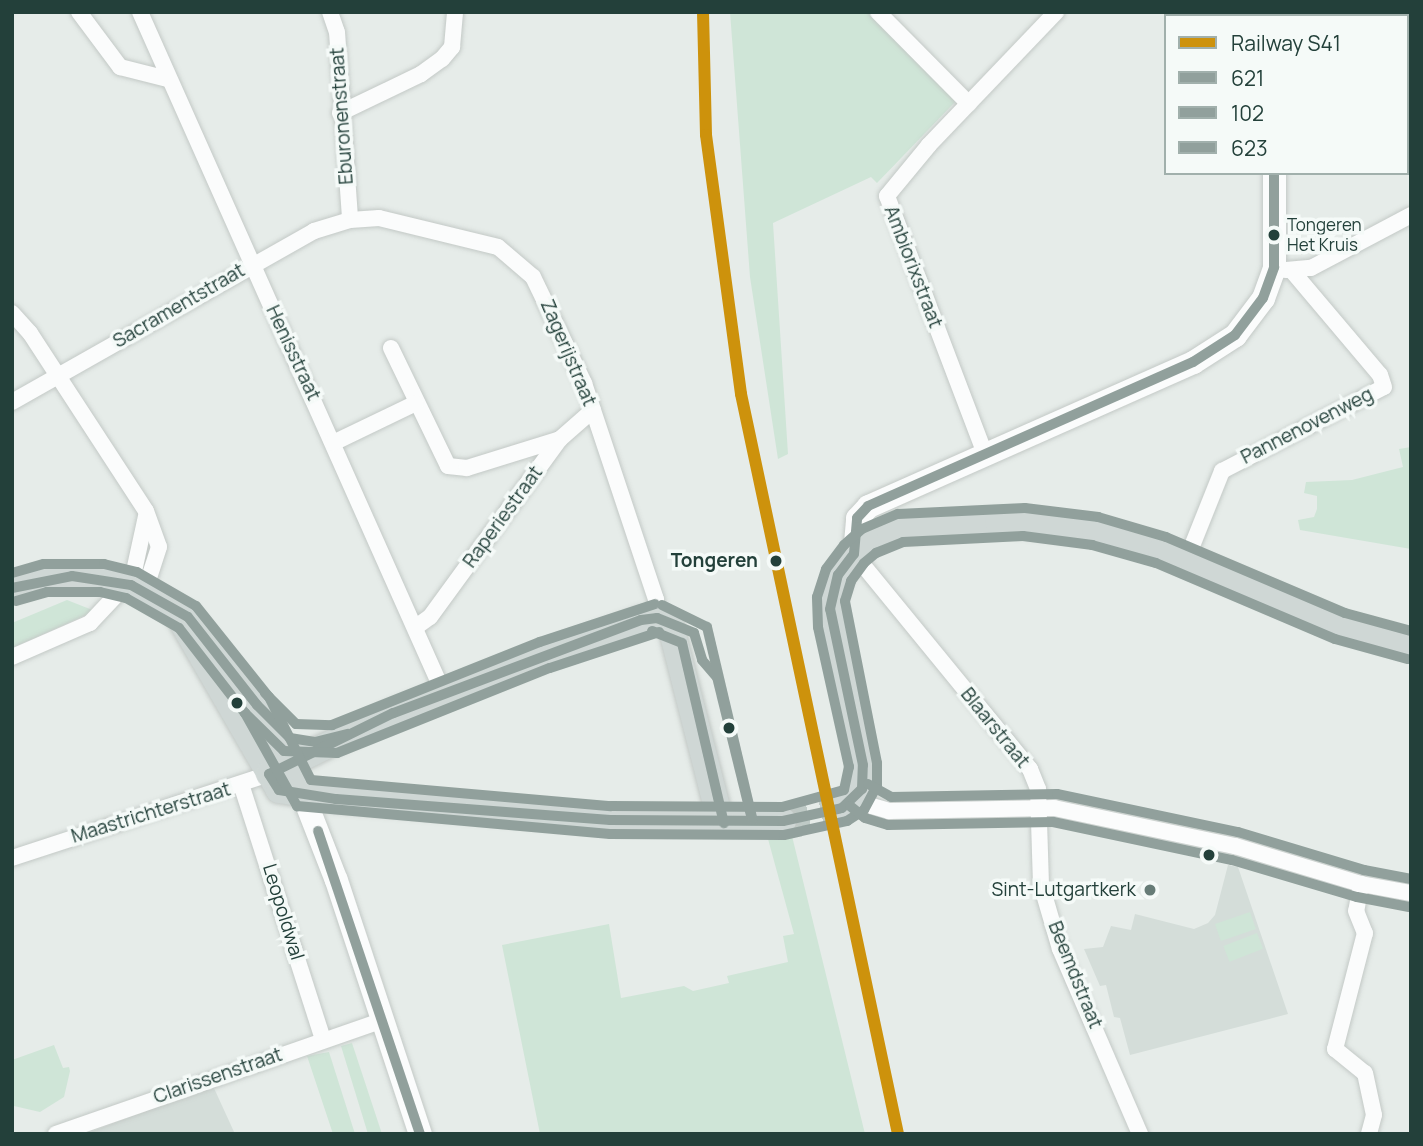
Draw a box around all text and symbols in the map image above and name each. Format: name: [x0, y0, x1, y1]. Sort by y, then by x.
legend: [1164, 14, 1409, 175]
text: Railway S41: [1231, 29, 1341, 57]
street label: Eburonenstraat: [326, 47, 358, 185]
text: 621: [1231, 64, 1264, 92]
text: 102: [1231, 99, 1264, 127]
text: 623: [1231, 134, 1268, 162]
street label: Ambiorixstraat: [879, 203, 947, 331]
place label: Tongeren Het Kruis: [1287, 215, 1362, 255]
marker: Tongeren Het Kruis: [1267, 228, 1281, 242]
street label: Sacramentstraat: [109, 259, 249, 353]
street label: Zagerijstraat: [535, 296, 601, 410]
street label: Henisstraat: [261, 302, 325, 404]
street label: Pannenovenweg: [1237, 383, 1377, 469]
street label: Raperiestraat: [458, 462, 548, 572]
marker: Tongeren: [764, 549, 788, 573]
place label: Tongeren: [671, 550, 758, 572]
street label: Blaarstraat: [956, 683, 1034, 773]
unlabelled marker: [230, 696, 244, 710]
unlabelled marker: [722, 721, 736, 735]
street label: Maastrichterstraat: [69, 778, 233, 848]
unlabelled marker: [1202, 848, 1216, 862]
street label: Leopoldwal: [258, 861, 308, 963]
place label: Sint-Lutgartkerk: [992, 879, 1136, 901]
marker: Sint-Lutgartkerk: [1142, 882, 1158, 898]
street label: Beemdstraat: [1043, 918, 1107, 1032]
street label: Clarissenstraat: [151, 1043, 285, 1109]

